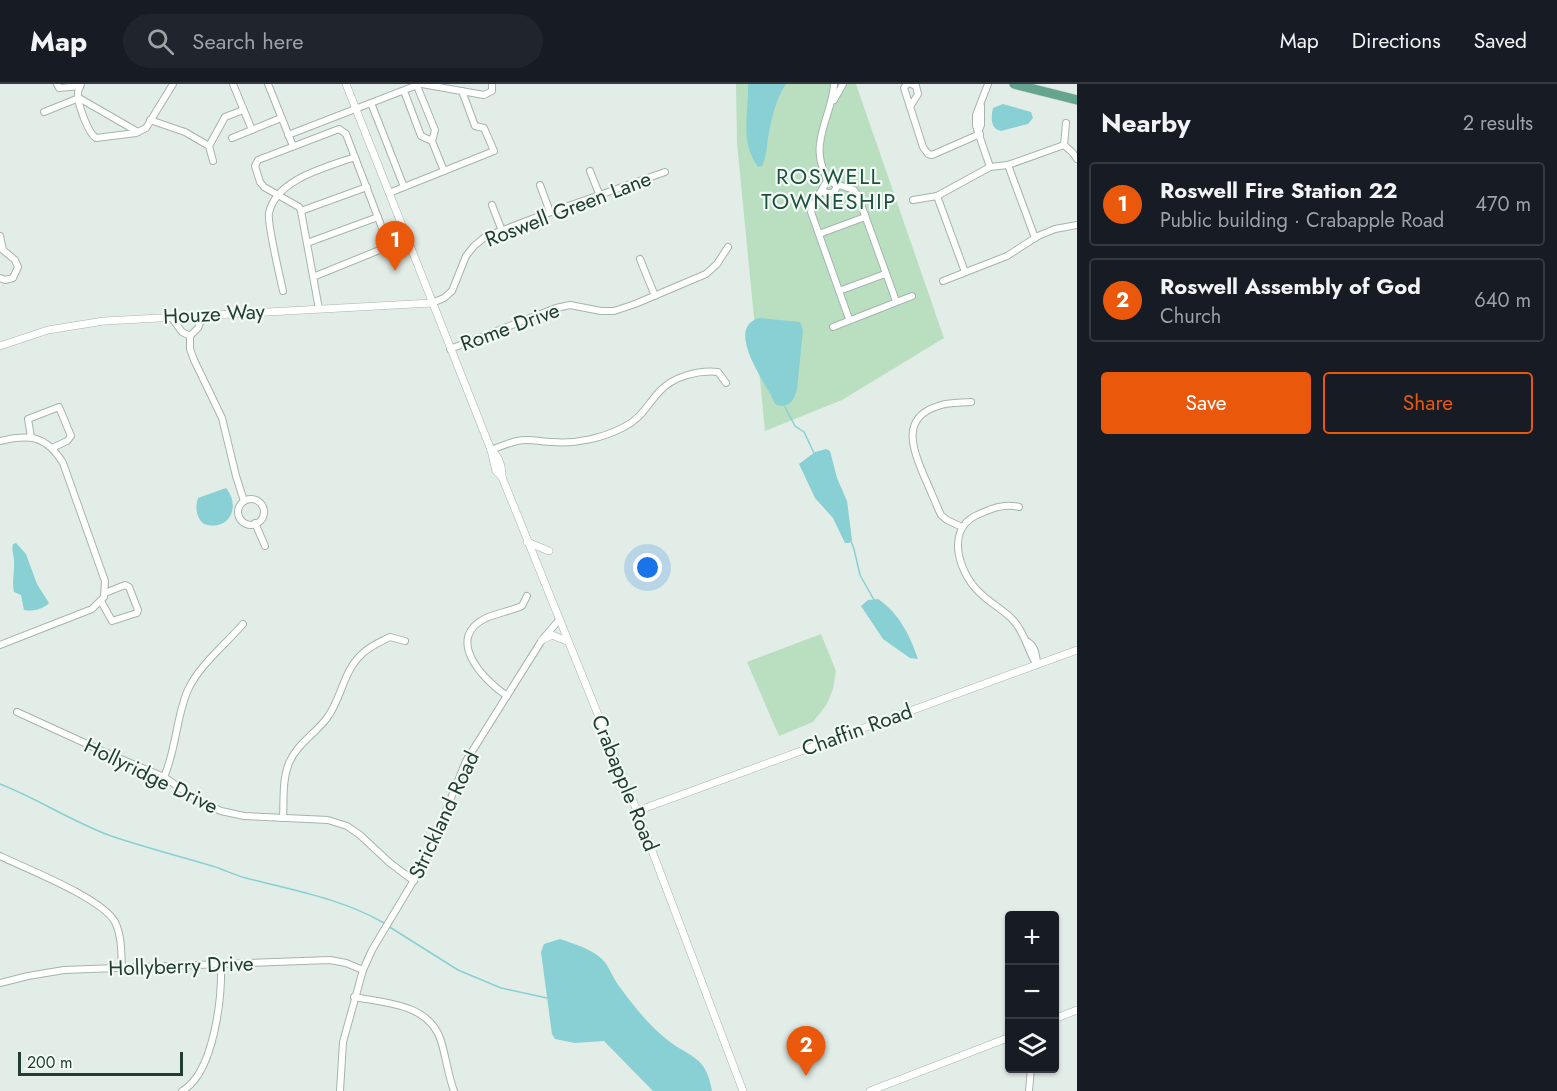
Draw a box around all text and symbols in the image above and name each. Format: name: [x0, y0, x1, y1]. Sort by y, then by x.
search box: [123, 14, 543, 68]
text: Map: [30, 21, 87, 62]
icon: search: [144, 25, 177, 58]
text: Search here: [192, 25, 304, 57]
text: Map: [1280, 26, 1319, 56]
text: Directions: [1352, 26, 1441, 56]
text: Saved: [1474, 26, 1527, 56]
text: Nearby: [1101, 104, 1190, 142]
text: 2 results: [1463, 109, 1533, 138]
district label: ROSWELL TOWNESHIP: [761, 160, 897, 217]
street label: Roswell Green Lane: [481, 163, 656, 255]
text: Roswell Fire Station 22: [1160, 174, 1398, 206]
text: 1: [1117, 190, 1128, 219]
text: 470 m: [1475, 190, 1531, 219]
text: Public building · Crabapple Road: [1160, 206, 1444, 235]
pin: 1: [376, 222, 414, 271]
text: Roswell Assembly of God: [1160, 270, 1421, 302]
text: 2: [1116, 286, 1129, 315]
text: 640 m: [1474, 286, 1531, 315]
street label: Rome Drive: [456, 295, 564, 359]
street label: Houze Way: [162, 296, 266, 332]
text: Church: [1160, 302, 1221, 331]
button: Save: [1101, 372, 1311, 434]
button: Share: [1323, 372, 1533, 434]
your location: [633, 553, 662, 582]
street label: Chaffin Road: [798, 696, 916, 764]
street label: Crabapple Road: [584, 710, 666, 856]
street label: Hollyridge Drive: [79, 731, 223, 822]
street label: Strickland Road: [401, 746, 487, 884]
map controls: [1005, 911, 1059, 1073]
button: +: [1005, 911, 1059, 965]
street label: Hollyberry Drive: [108, 948, 254, 984]
button: −: [1005, 965, 1059, 1019]
button: layers: [1005, 1019, 1059, 1073]
pin: 2: [786, 1026, 826, 1076]
scale bar: [18, 1049, 183, 1076]
text: 200 m: [27, 1051, 73, 1074]

